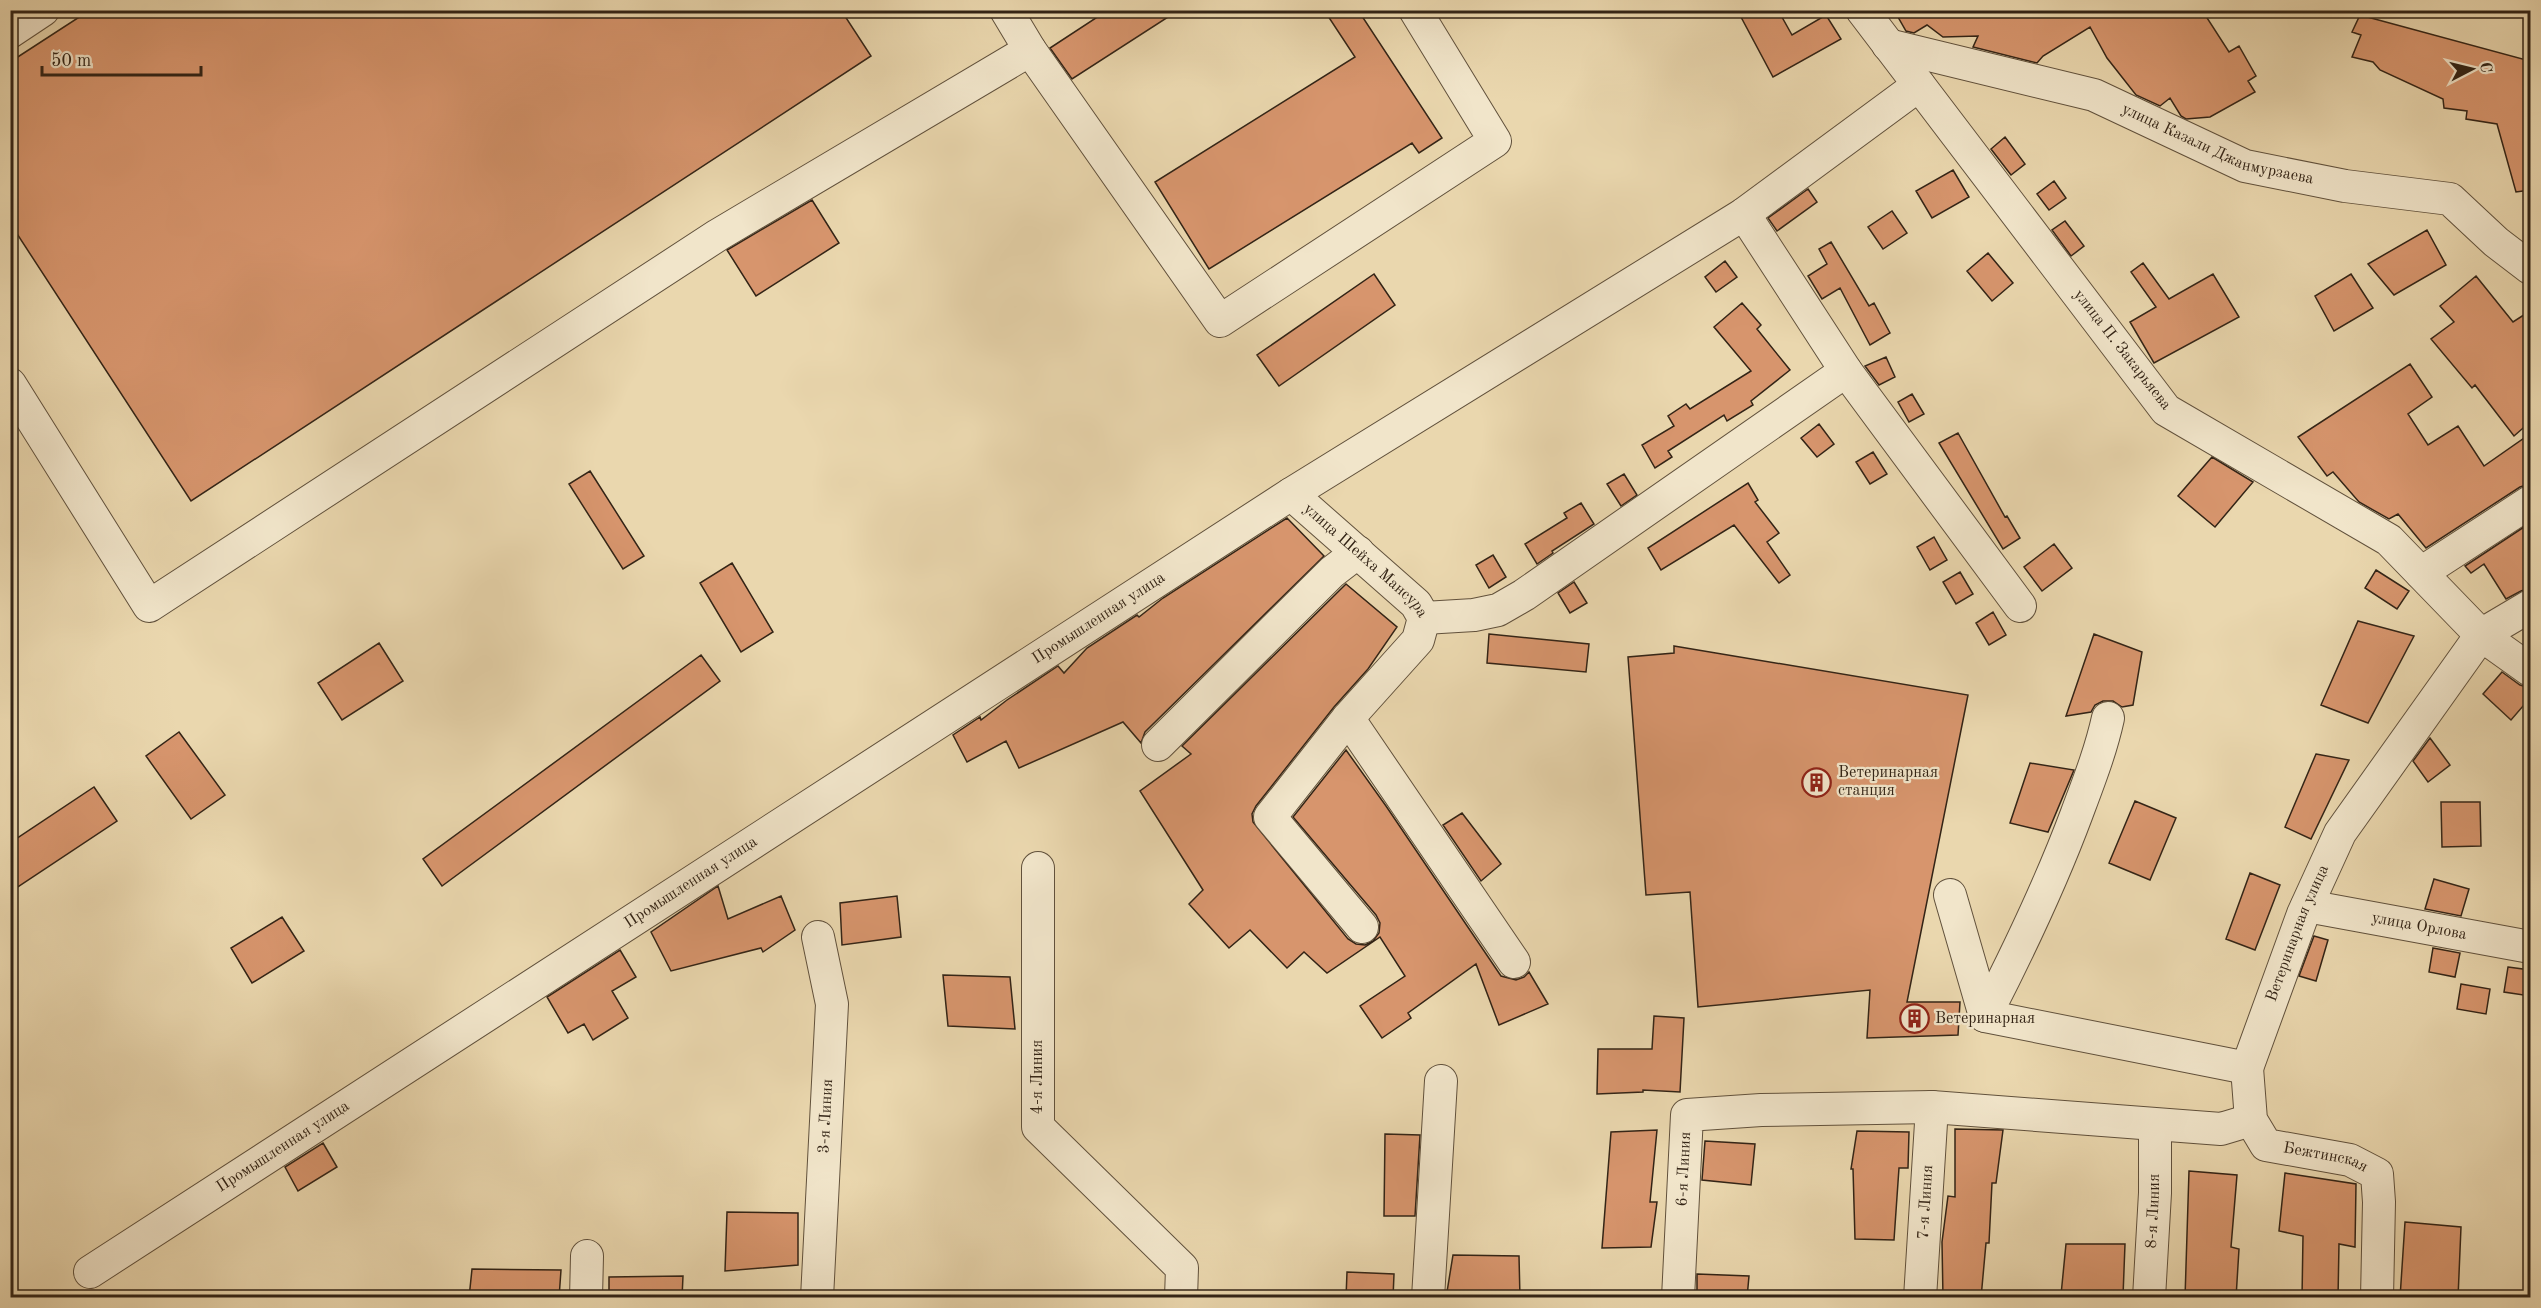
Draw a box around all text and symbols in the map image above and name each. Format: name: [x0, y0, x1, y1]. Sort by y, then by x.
scale bar: [42, 39, 201, 77]
north arrow: [2442, 39, 2502, 99]
text: 50 m: [51, 52, 91, 70]
text: С: [2476, 61, 2493, 74]
street label: улица Казали Джанмурзаева: [2119, 101, 2315, 188]
street label: улица П. Закарьяева: [2070, 287, 2174, 413]
street label: улица Шейха Мансура: [1300, 501, 1430, 620]
street label: Промышленная улица: [1030, 570, 1168, 667]
place label: Ветеринарная станция: [1838, 765, 1938, 799]
building icon: Ветеринарная станция: [1801, 766, 1833, 798]
street label: Промышленная улица: [622, 834, 760, 931]
street label: Ветеринарная улица: [2264, 862, 2332, 1004]
street label: улица Орлова: [2370, 910, 2468, 943]
building icon: Ветеринарная: [1898, 1003, 1930, 1035]
place label: Ветеринарная: [1935, 1011, 2035, 1027]
street label: 4-я Линия: [1030, 1040, 1046, 1114]
street label: 3-я Линия: [816, 1078, 836, 1154]
street label: Промышленная улица: [214, 1098, 352, 1196]
street label: 6-я Линия: [1675, 1131, 1694, 1207]
street label: Бежтинская: [2282, 1140, 2370, 1176]
street label: 7-я Линия: [1916, 1164, 1936, 1240]
street label: 8-я Линия: [2144, 1174, 2163, 1249]

